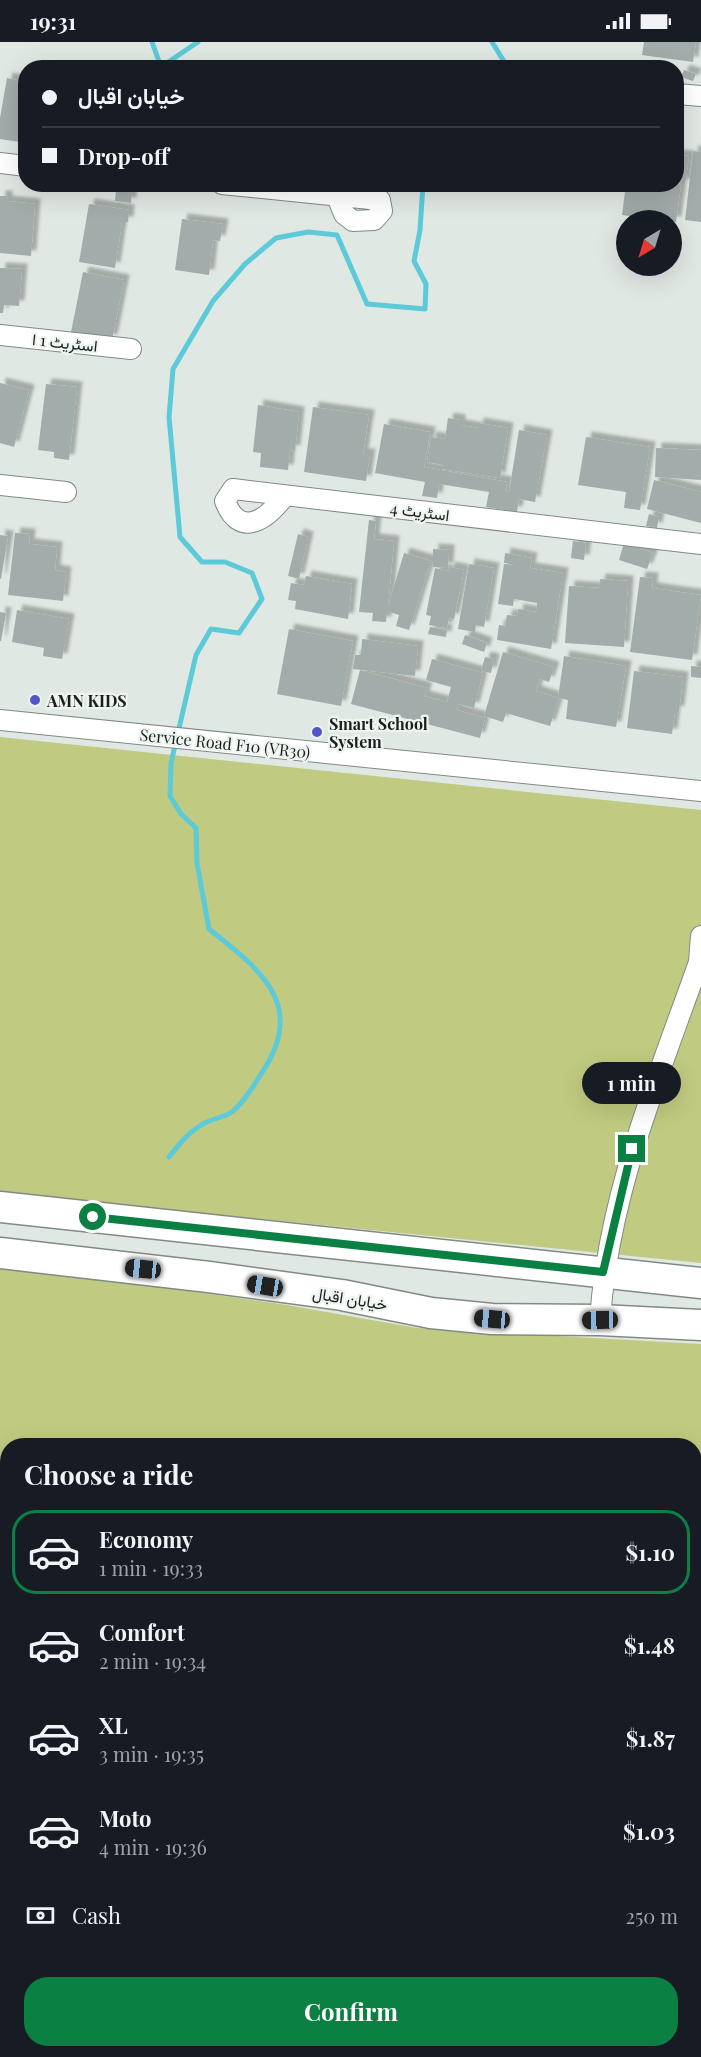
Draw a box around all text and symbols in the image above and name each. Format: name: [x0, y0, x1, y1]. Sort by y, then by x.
text: 19:31: [30, 6, 76, 36]
text: خیابان اقبال: [78, 80, 184, 110]
text: Drop-off: [78, 141, 169, 171]
north arrow: [616, 210, 682, 276]
map controls: [616, 210, 682, 276]
street label: اسٹریٹ 1 ا: [31, 328, 99, 357]
street label: اسٹریٹ 4: [389, 497, 451, 526]
place label: AMN KIDS: [46, 690, 127, 711]
marker: AMN KIDS: [28, 693, 42, 707]
place label: Smart School System: [329, 713, 428, 752]
street label: Service Road F10 (VR30): [139, 724, 311, 762]
marker: Smart School System: [310, 725, 324, 739]
callout: 1 min: [582, 1062, 682, 1104]
text: 1 min: [607, 1069, 656, 1096]
route end: [618, 1135, 645, 1162]
route start: [79, 1203, 106, 1230]
car: [124, 1258, 162, 1280]
car: [246, 1274, 284, 1298]
street label: خیابان اقبال: [311, 1282, 389, 1314]
car: [473, 1308, 511, 1330]
car: [582, 1311, 618, 1329]
text: Choose a ride: [24, 1456, 193, 1492]
text: Economy: [99, 1524, 193, 1554]
icon: car: [27, 1525, 81, 1579]
text: $1.10: [625, 1537, 675, 1567]
text: 1 min · 19:33: [99, 1554, 203, 1581]
text: Comfort: [99, 1617, 185, 1647]
icon: car: [27, 1618, 81, 1672]
text: $1.48: [624, 1630, 675, 1660]
text: 2 min · 19:34: [99, 1647, 206, 1674]
text: XL: [99, 1710, 128, 1740]
icon: car: [27, 1711, 81, 1765]
text: $1.87: [626, 1723, 675, 1753]
text: 3 min · 19:35: [99, 1740, 204, 1767]
text: Moto: [99, 1803, 152, 1833]
icon: car: [27, 1804, 81, 1858]
text: $1.03: [623, 1816, 675, 1846]
text: 4 min · 19:36: [99, 1833, 207, 1860]
icon: cash: [24, 1899, 57, 1932]
text: Cash: [72, 1900, 121, 1930]
text: 250 m: [625, 1902, 678, 1929]
button: Confirm: [24, 1977, 678, 2046]

